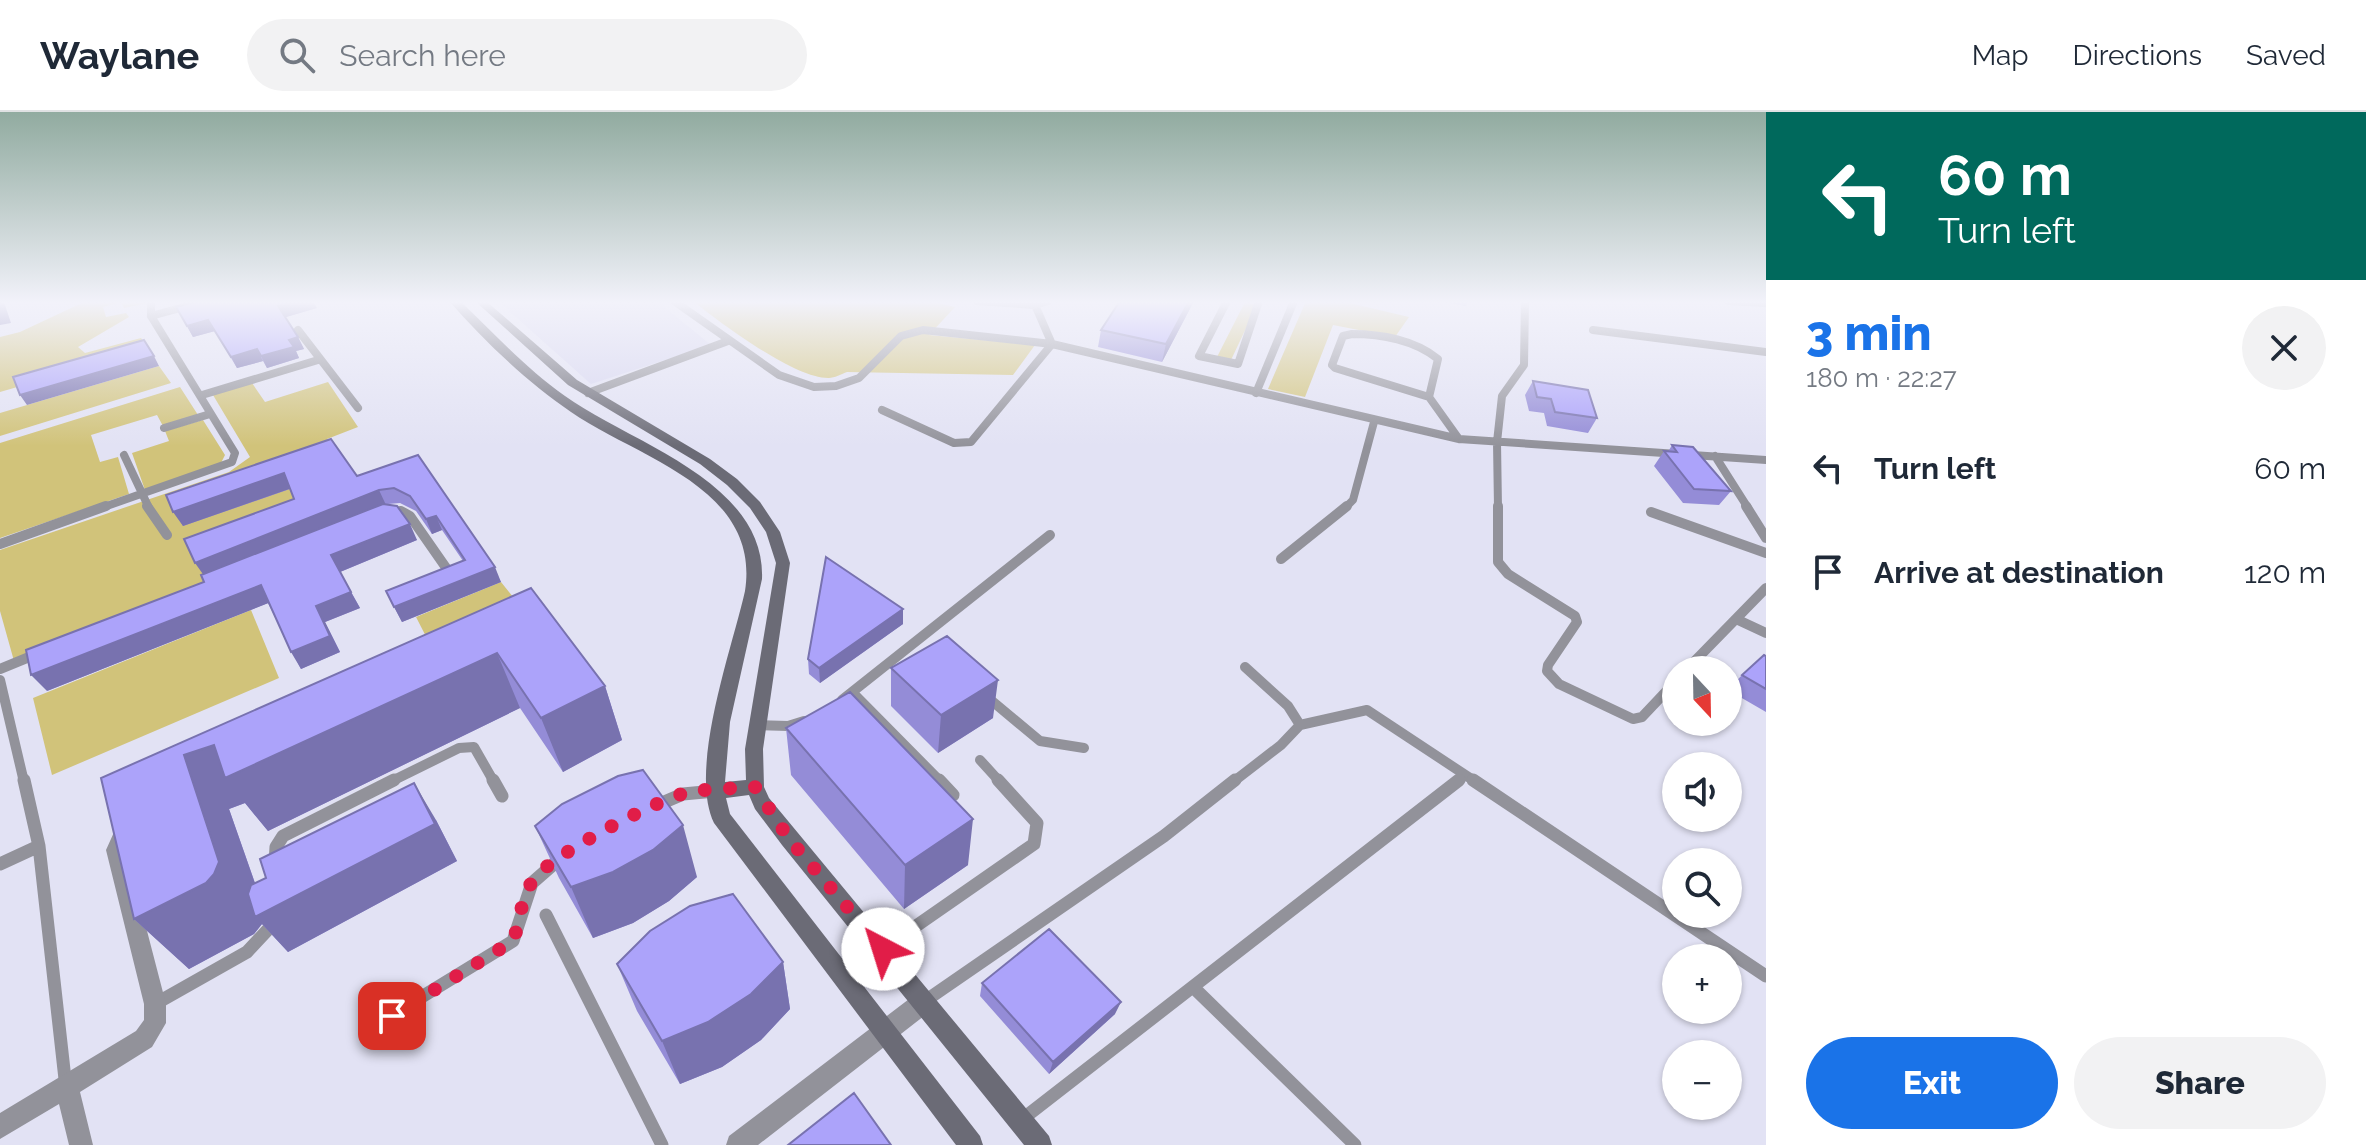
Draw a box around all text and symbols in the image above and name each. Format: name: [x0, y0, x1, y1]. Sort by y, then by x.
search box: [247, 19, 807, 91]
text: Waylane: [40, 33, 199, 78]
icon: search: [275, 33, 319, 77]
text: Search here: [339, 38, 506, 73]
text: Map: [1972, 39, 2029, 72]
text: Directions: [2073, 39, 2202, 72]
text: Saved: [2246, 39, 2326, 72]
text: 60 m: [1938, 142, 2072, 208]
icon: left: [1806, 144, 1910, 248]
text: Turn left: [1938, 209, 2076, 251]
text: 3 min: [1806, 305, 1932, 361]
button: close: [2242, 306, 2326, 390]
text: 180 m · 22:27: [1806, 363, 1957, 393]
icon: left: [1806, 446, 1850, 490]
text: Turn left: [1874, 451, 1996, 486]
text: 60 m: [2254, 451, 2326, 486]
icon: arrive: [1806, 550, 1850, 594]
text: Arrive at destination: [1874, 555, 2164, 590]
text: 120 m: [2244, 555, 2326, 590]
north arrow: [1662, 656, 1742, 736]
map controls: [1662, 656, 1742, 1120]
button: sound: [1662, 752, 1742, 832]
button: search: [1662, 848, 1742, 928]
position arrow: [841, 907, 925, 991]
button: +: [1662, 944, 1742, 1024]
pin: [358, 982, 426, 1050]
icon: arrive: [370, 994, 414, 1038]
button: Exit: [1806, 1037, 2058, 1129]
button: Share: [2074, 1037, 2326, 1129]
button: −: [1662, 1040, 1742, 1120]

